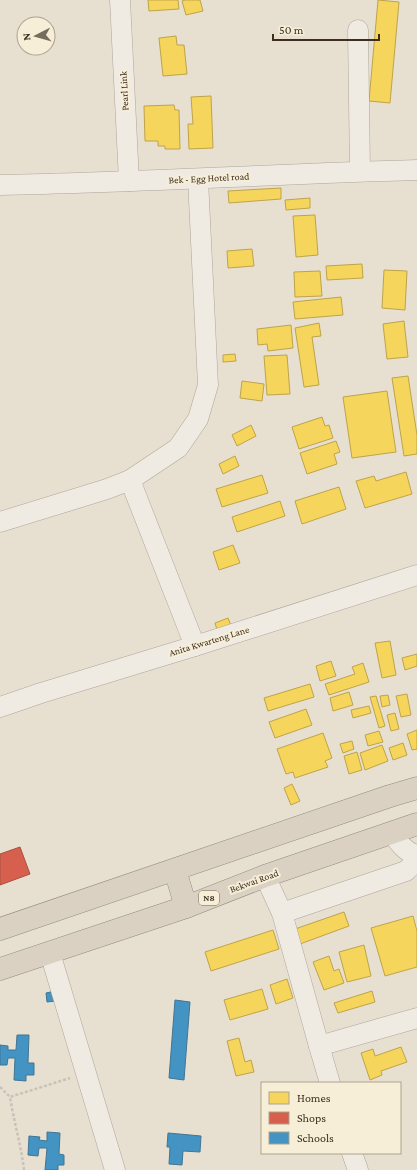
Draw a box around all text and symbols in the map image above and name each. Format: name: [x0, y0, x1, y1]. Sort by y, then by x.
north arrow: [16, 16, 56, 56]
scale bar: [273, 16, 379, 42]
text: 50 m: [279, 23, 304, 37]
text: N: [20, 32, 32, 41]
street label: Pearl Link: [117, 71, 131, 111]
street label: Bek - Egg Hotel road: [168, 170, 250, 186]
street label: Anita Kwarteng Lane: [168, 623, 251, 658]
street label: Bekwai Road: [228, 867, 281, 895]
road number: N8: [199, 891, 219, 905]
legend: [261, 1082, 401, 1154]
text: Homes: [297, 1091, 331, 1105]
text: Shops: [297, 1111, 326, 1125]
text: Schools: [297, 1131, 334, 1145]

